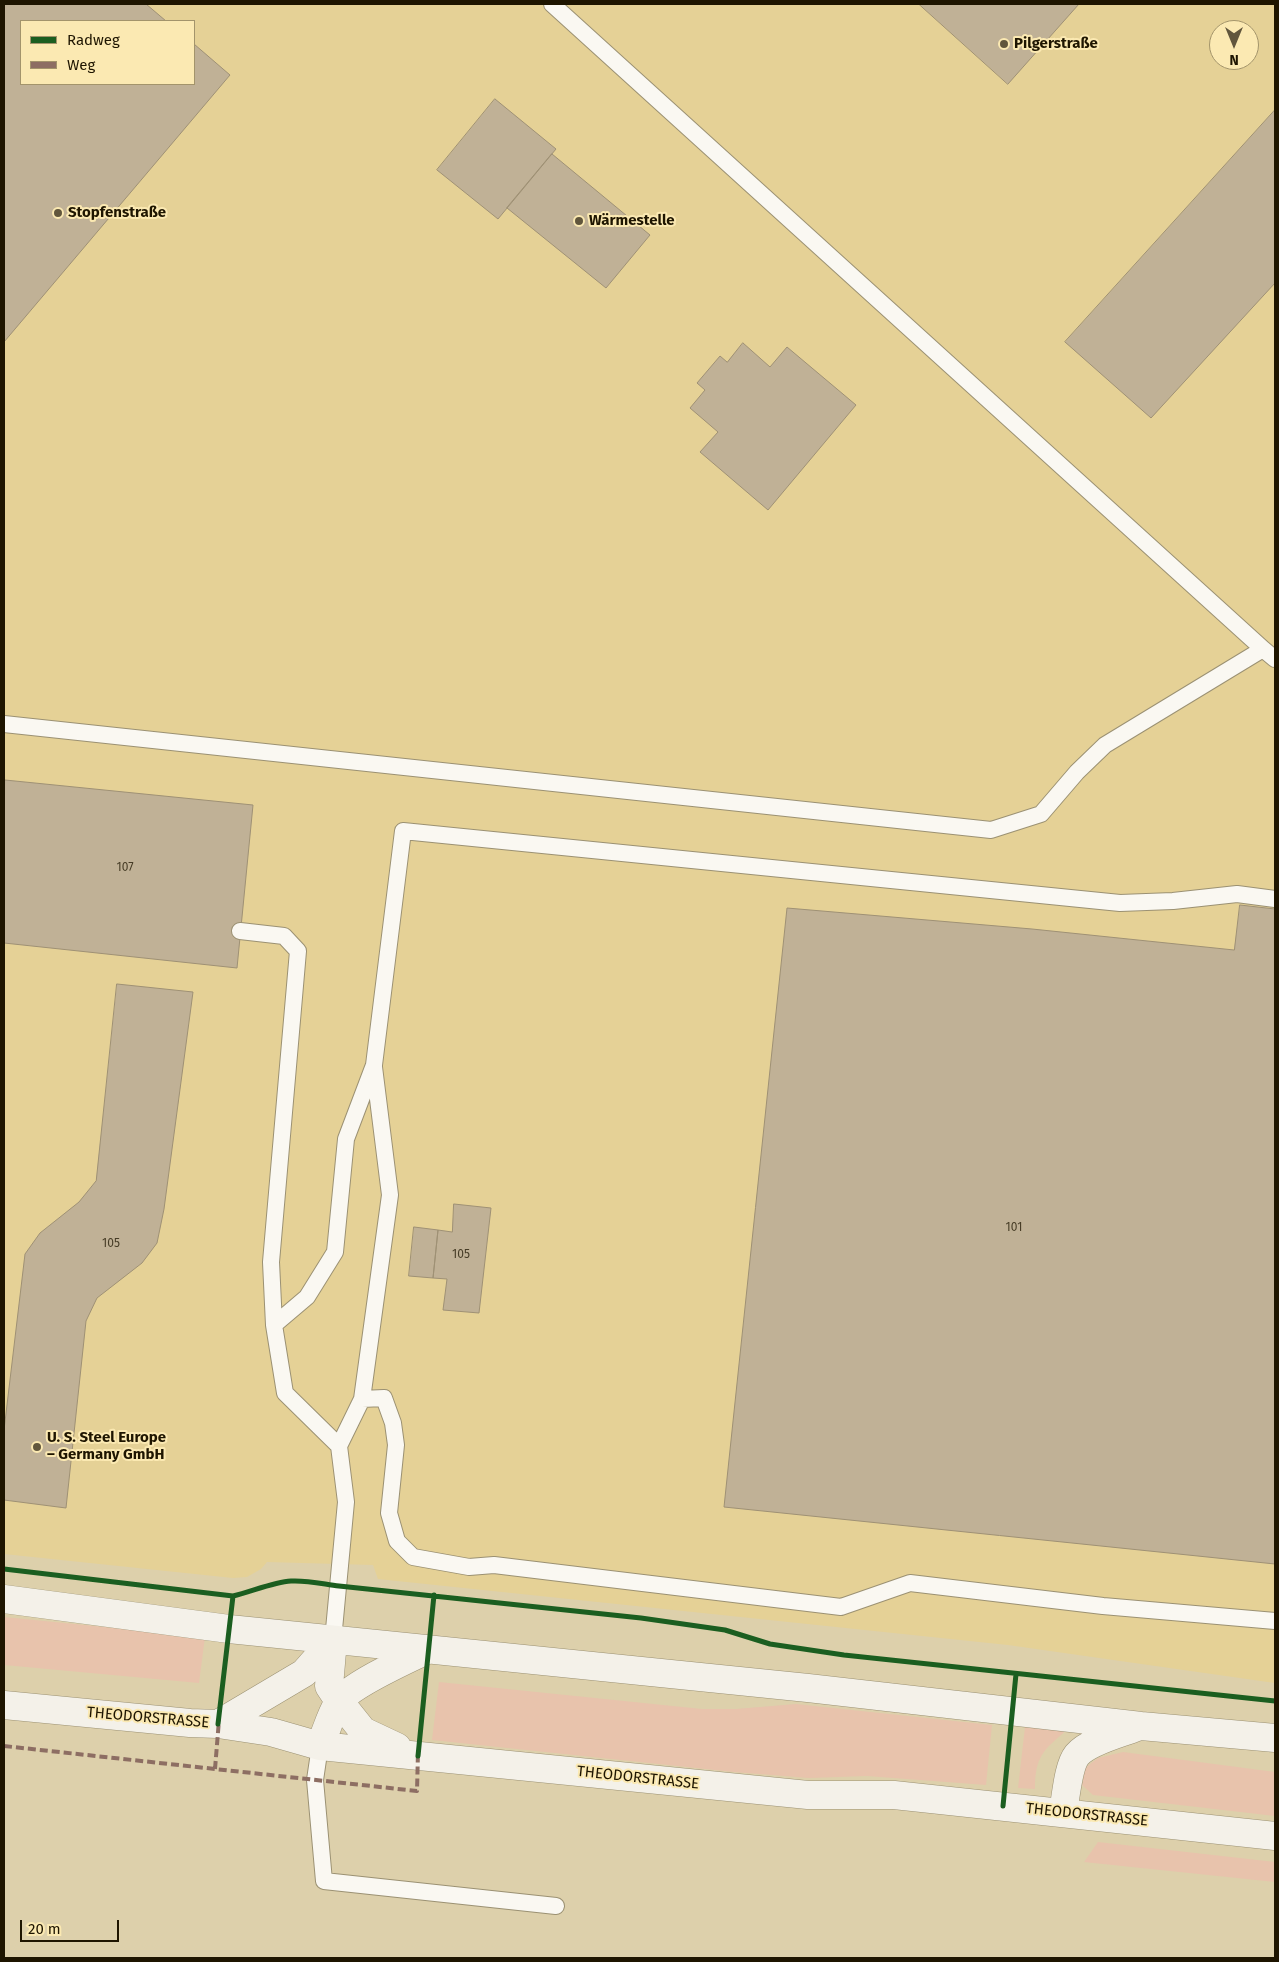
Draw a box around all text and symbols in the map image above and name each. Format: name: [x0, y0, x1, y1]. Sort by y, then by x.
legend: [20, 20, 195, 85]
north arrow: [1209, 20, 1259, 70]
text: Radweg: [67, 31, 120, 49]
place label: Pilgerstraße: [1014, 35, 1098, 53]
marker: Pilgerstraße: [998, 38, 1010, 50]
text: N: [1229, 51, 1239, 68]
text: Weg: [67, 56, 95, 74]
place label: Stopfenstraße: [68, 204, 166, 222]
marker: Stopfenstraße: [52, 207, 64, 219]
place label: Wärmestelle: [589, 212, 675, 230]
marker: Wärmestelle: [573, 215, 585, 227]
house number: 107: [117, 861, 133, 875]
house number: 101: [1006, 1221, 1022, 1235]
house number: 105: [102, 1237, 120, 1251]
house number: 105: [452, 1248, 470, 1262]
place label: U. S. Steel Europe – Germany GmbH: [47, 1429, 166, 1464]
marker: U. S. Steel Europe – Germany GmbH: [31, 1441, 43, 1453]
street label: THEODORSTRASSE: [86, 1704, 210, 1732]
street label: THEODORSTRASSE: [576, 1763, 700, 1793]
street label: THEODORSTRASSE: [1025, 1800, 1149, 1830]
scale bar: [22, 1910, 121, 1942]
text: 20 m: [28, 1920, 61, 1938]

